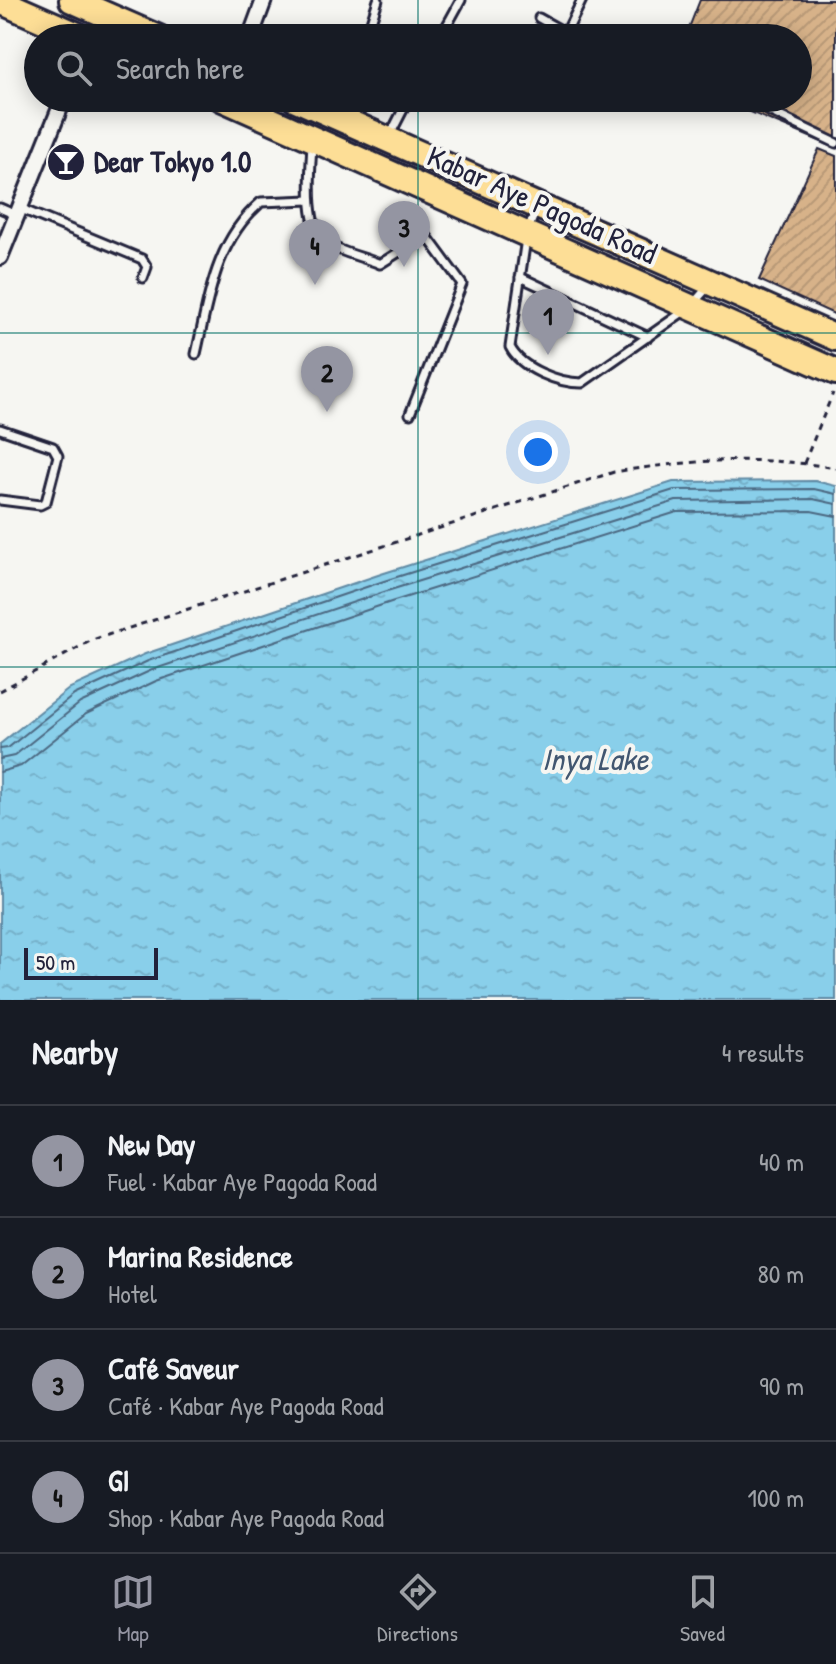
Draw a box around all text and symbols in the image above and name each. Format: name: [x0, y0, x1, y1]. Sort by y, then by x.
search box: [24, 24, 812, 112]
icon: search: [52, 46, 96, 90]
text: Search here: [116, 48, 244, 88]
street label: Kabar Aye Pagoda Road: [421, 136, 664, 273]
bar icon: Dear Tokyo 1.0: [45, 141, 87, 183]
place label: Dear Tokyo 1.0: [94, 141, 251, 182]
pin: 3: [378, 201, 430, 267]
pin: 4: [289, 219, 341, 285]
pin: 1: [522, 289, 574, 355]
pin: 2: [301, 346, 353, 412]
your location: [518, 432, 558, 472]
water label: Inya Lake: [542, 737, 649, 780]
scale bar: [24, 944, 158, 980]
text: 50 m: [36, 947, 75, 977]
text: Nearby: [32, 1029, 118, 1075]
text: 4 results: [722, 1035, 804, 1070]
text: New Day: [108, 1124, 195, 1164]
text: 1: [53, 1144, 63, 1179]
text: 40 m: [759, 1144, 804, 1179]
text: Fuel · Kabar Aye Pagoda Road: [108, 1164, 377, 1199]
text: Marina Residence: [108, 1236, 293, 1276]
text: 2: [52, 1256, 64, 1291]
text: 80 m: [757, 1256, 804, 1291]
text: Hotel: [108, 1276, 157, 1311]
text: Café Saveur: [108, 1348, 239, 1388]
text: 3: [52, 1368, 64, 1403]
text: 90 m: [759, 1368, 804, 1403]
text: Café · Kabar Aye Pagoda Road: [108, 1388, 384, 1423]
text: GI: [108, 1460, 129, 1500]
text: 4: [53, 1480, 63, 1515]
text: 100 m: [748, 1480, 804, 1515]
text: Shop · Kabar Aye Pagoda Road: [108, 1500, 384, 1535]
tab: Map: [111, 1570, 155, 1648]
tab: Directions: [377, 1570, 458, 1648]
tab: Saved: [680, 1570, 725, 1648]

